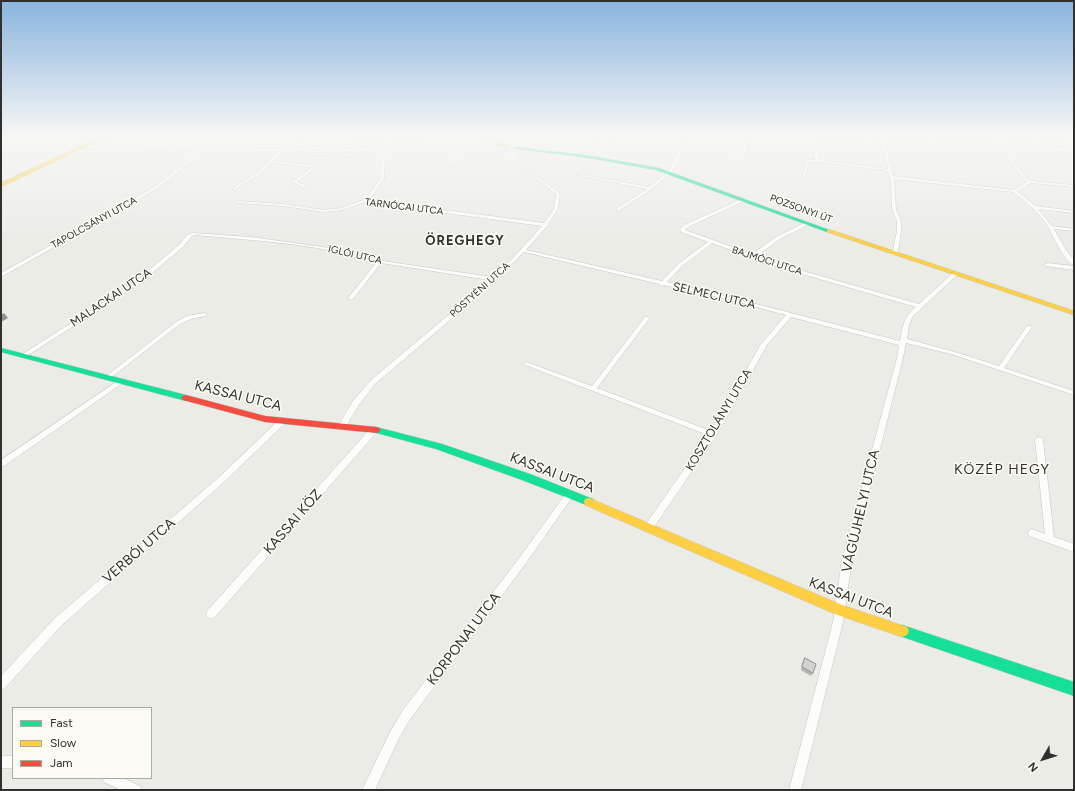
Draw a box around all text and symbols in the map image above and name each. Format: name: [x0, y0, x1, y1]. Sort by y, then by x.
street label: POZSONYI ÚT: [768, 192, 834, 226]
street label: TAPOLCSÁNYI UTCA: [49, 195, 139, 251]
street label: TARNÓCAI UTCA: [364, 196, 444, 218]
district label: ÖREGHEGY: [425, 233, 505, 249]
street label: IGLÓI UTCA: [327, 243, 383, 267]
street label: BAJMÓCI UTCA: [730, 244, 804, 278]
street label: PÖSTYÉNI UTCA: [448, 260, 512, 320]
street label: MALACKAI UTCA: [68, 266, 154, 330]
street label: SELMECI UTCA: [671, 279, 757, 313]
street label: KOSZTOLÁNYI UTCA: [683, 366, 755, 474]
street label: KASSAI UTCA: [193, 377, 283, 415]
street label: VÁGÚJHELYI UTCA: [839, 448, 883, 574]
street label: KASSAI UTCA: [507, 449, 597, 497]
district label: KÖZÉP HEGY: [954, 462, 1050, 478]
street label: KASSAI KÖZ: [260, 486, 326, 558]
street label: VERBÓI UTCA: [99, 515, 179, 587]
street label: KASSAI UTCA: [806, 574, 896, 622]
street label: KORPONAI UTCA: [424, 589, 504, 689]
legend: [12, 707, 152, 779]
text: Fast: [50, 716, 73, 730]
text: Slow: [50, 736, 76, 750]
north arrow: [1023, 739, 1063, 779]
text: Jam: [50, 756, 73, 770]
text: N: [1026, 759, 1041, 774]

